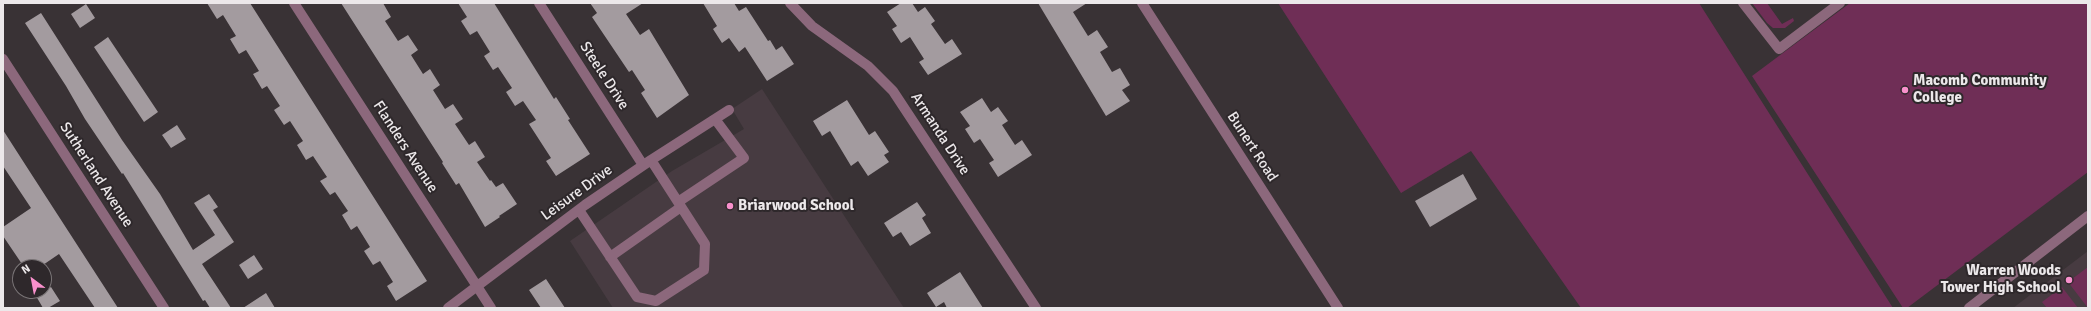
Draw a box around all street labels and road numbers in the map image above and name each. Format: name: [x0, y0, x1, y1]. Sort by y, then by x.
street label: Steele Drive: [575, 39, 633, 113]
street label: Armanda Drive: [907, 89, 973, 179]
street label: Flanders Avenue: [369, 98, 441, 196]
street label: Bunert Road: [1223, 109, 1281, 185]
street label: Sutherland Avenue: [55, 119, 137, 231]
street label: Leisure Drive: [538, 161, 616, 225]

